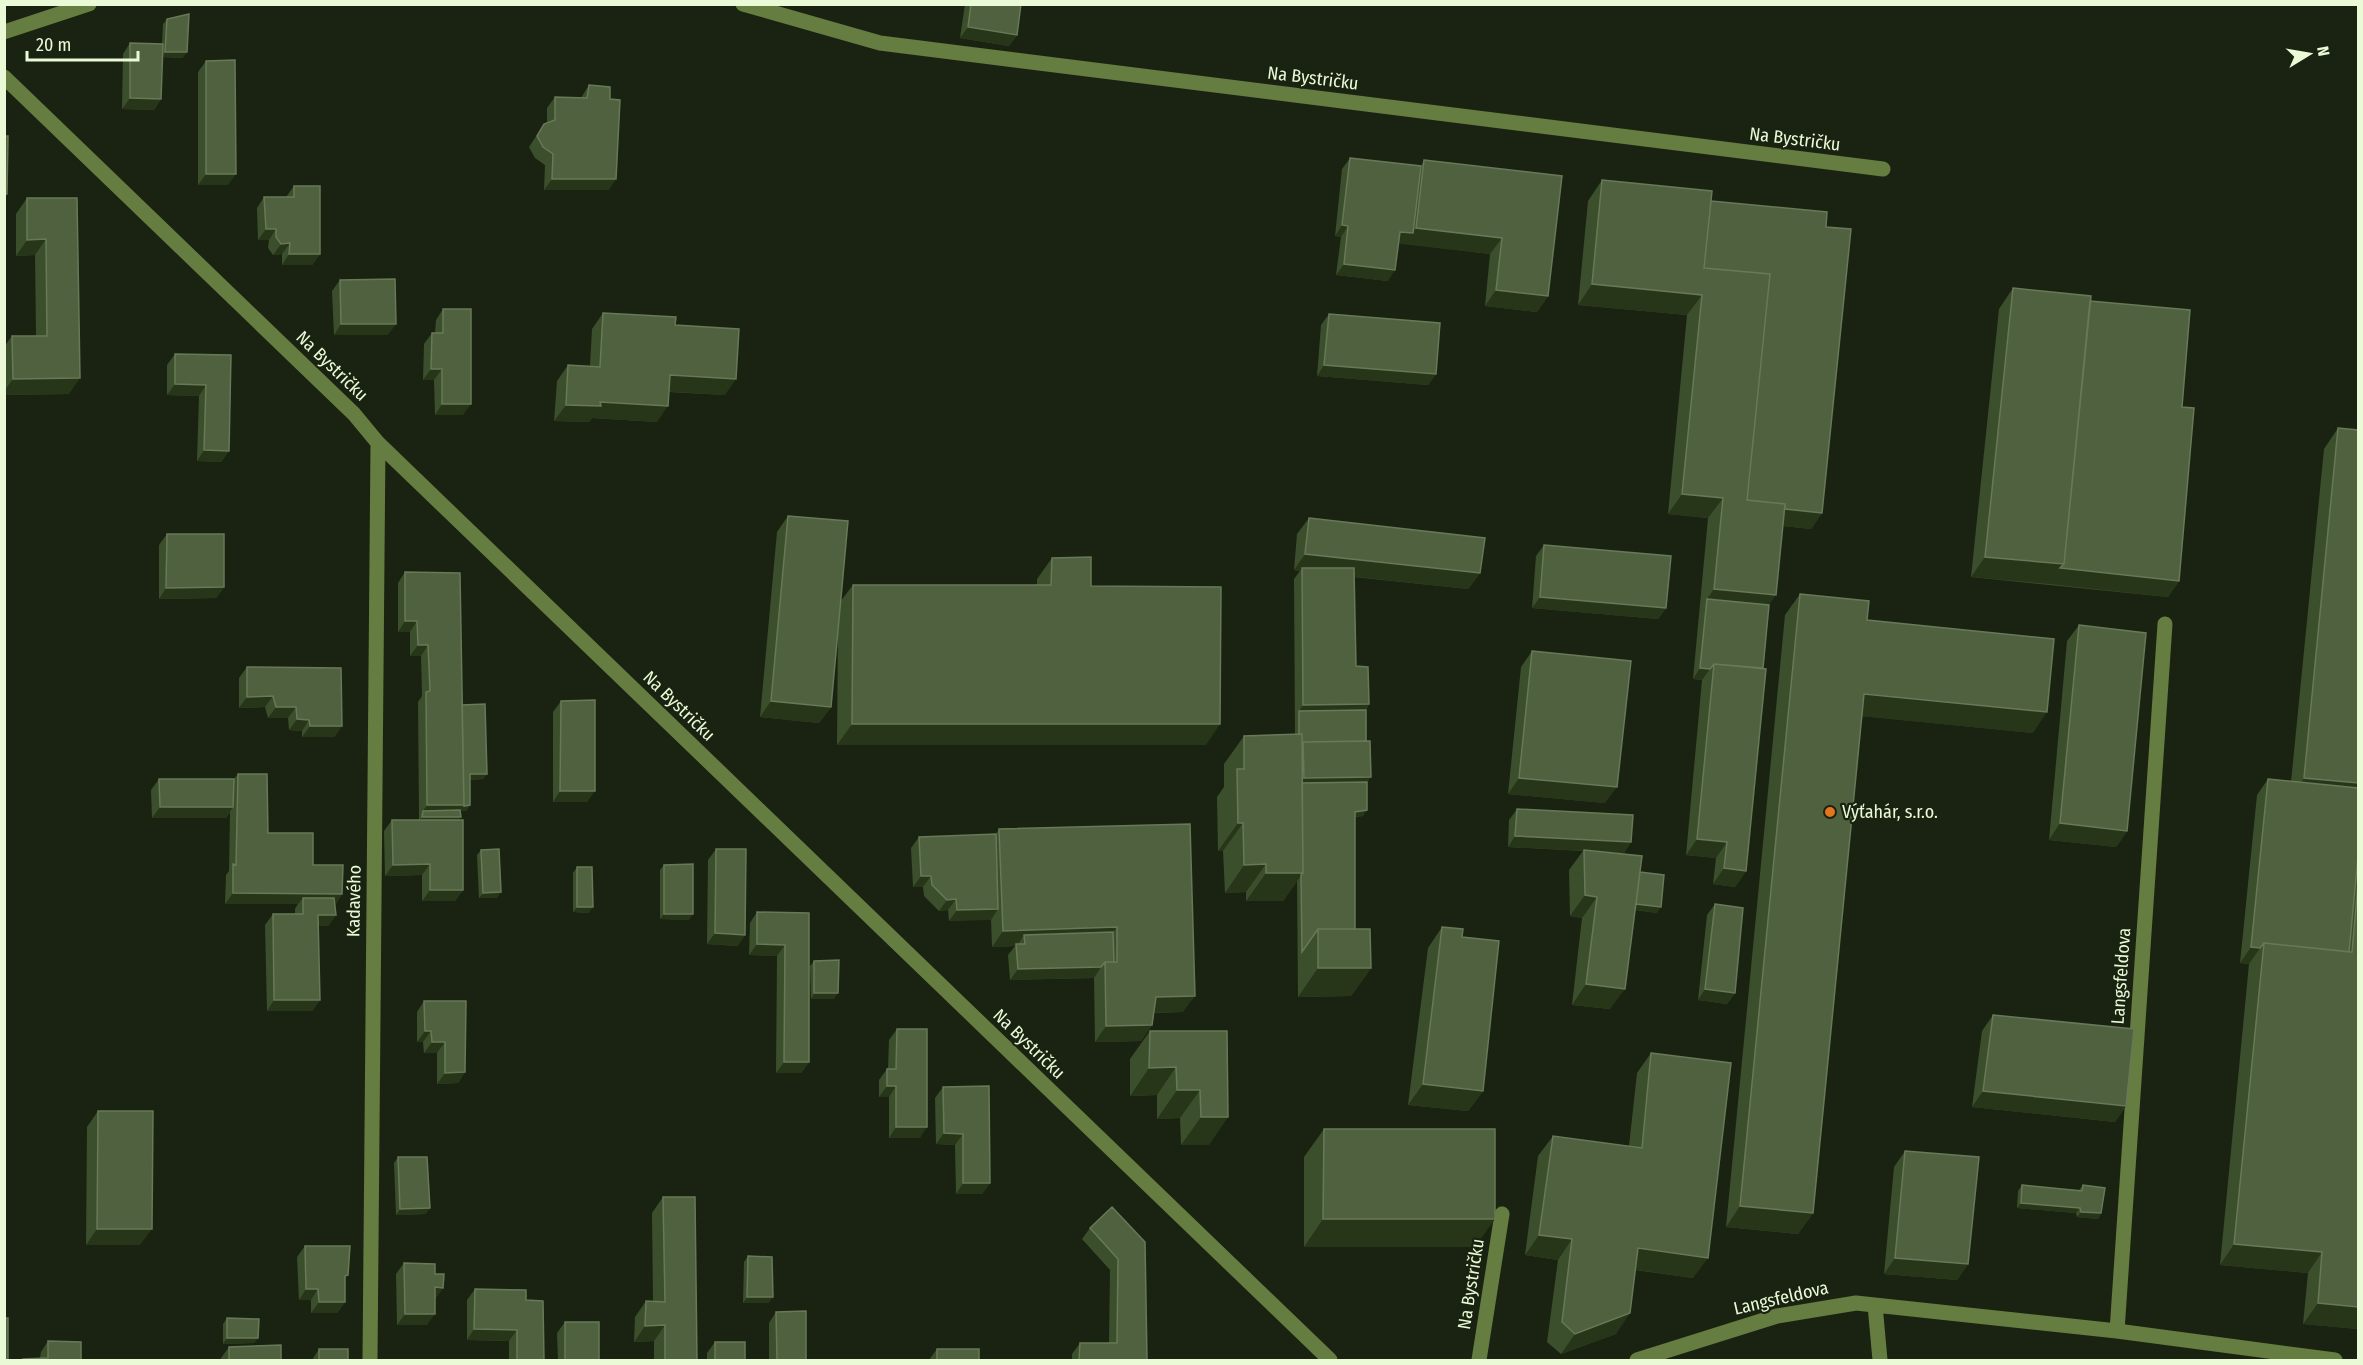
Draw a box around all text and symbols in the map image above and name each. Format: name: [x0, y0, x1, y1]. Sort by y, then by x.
scale bar: [27, 24, 138, 62]
north arrow: [2279, 24, 2339, 84]
text: 20 m: [36, 34, 71, 56]
text: N: [2313, 45, 2333, 58]
street label: Na Bystričku: [1266, 62, 1360, 94]
street label: Na Bystričku: [1748, 123, 1842, 155]
street label: Na Bystričku: [291, 326, 373, 406]
street label: Na Bystričku: [638, 666, 720, 746]
place label: Výťahár, s.r.o.: [1842, 801, 1938, 823]
marker: Výťahár, s.r.o.: [1823, 805, 1837, 819]
street label: Kadavého: [342, 865, 366, 937]
street label: Langsfeldova: [2107, 927, 2135, 1025]
street label: Na Bystričku: [988, 1004, 1070, 1084]
street label: Na Bystričku: [1453, 1237, 1489, 1331]
street label: Langsfeldova: [1731, 1276, 1831, 1320]

